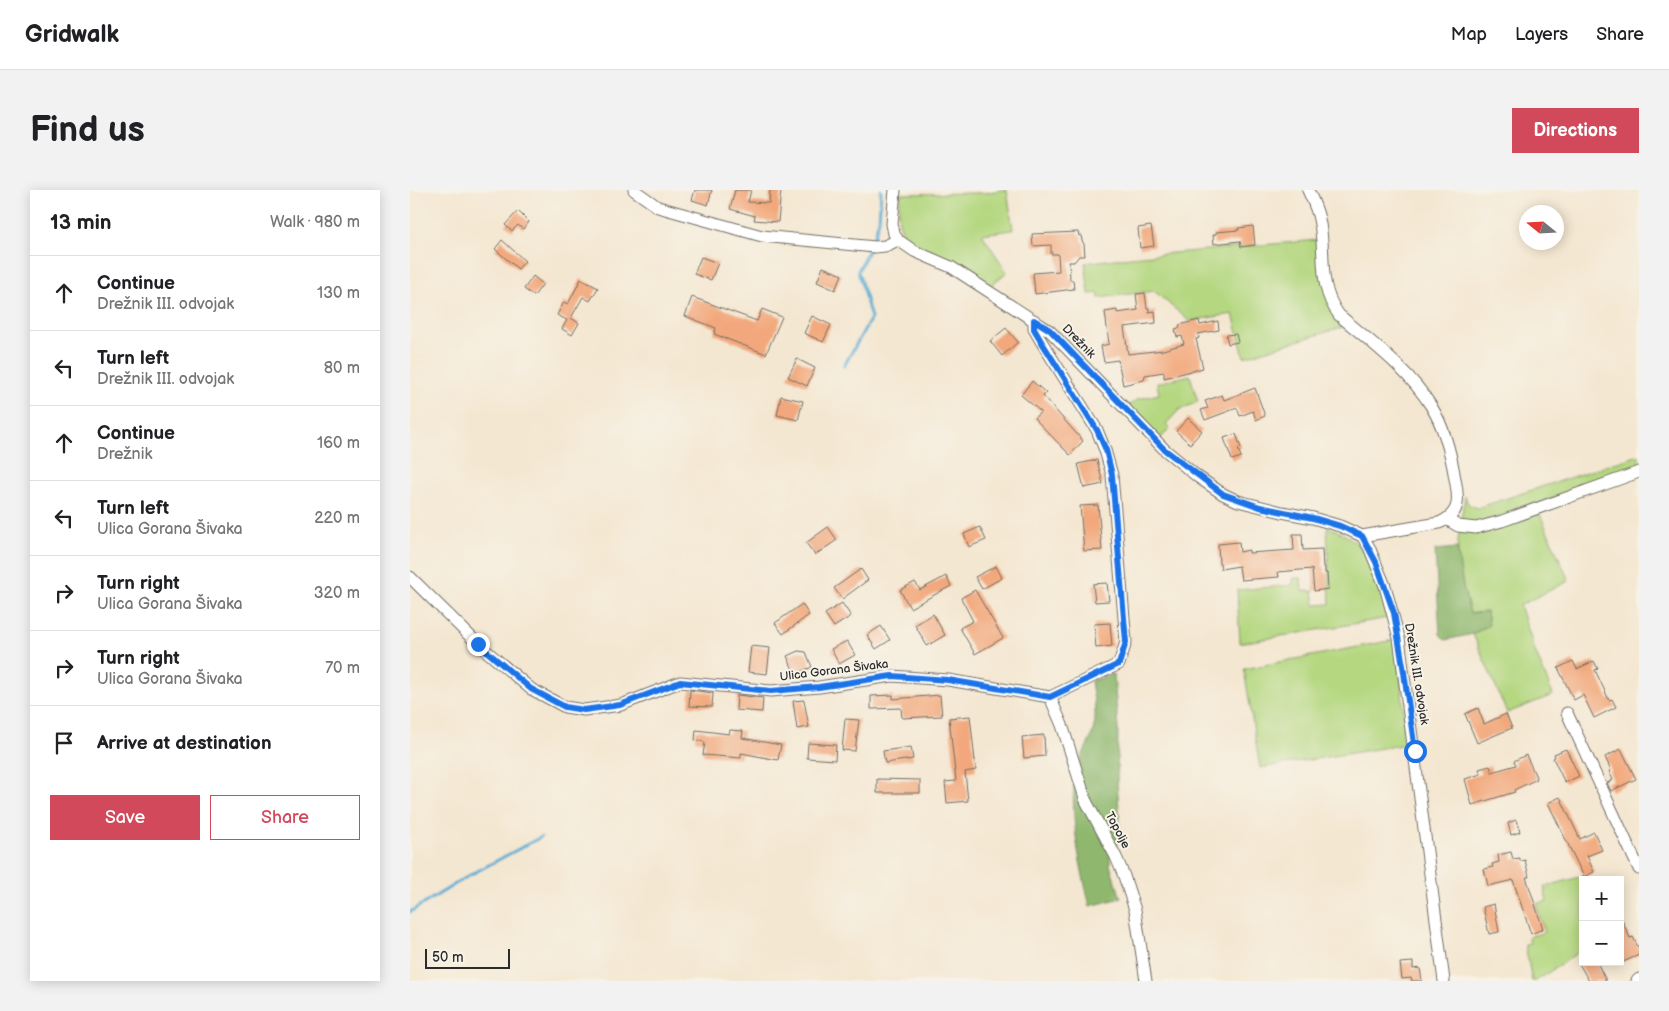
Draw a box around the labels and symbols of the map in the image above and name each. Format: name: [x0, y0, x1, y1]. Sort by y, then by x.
north arrow: [1519, 205, 1564, 250]
street label: Drežnik: [1059, 321, 1098, 362]
street label: Drežnik III. odvojak: [1401, 622, 1432, 726]
route end: [467, 633, 490, 656]
street label: Ulica Gorana Šivaka: [779, 655, 889, 685]
route start: [1404, 740, 1427, 763]
street label: Topolje: [1102, 809, 1133, 851]
scale bar: [425, 946, 510, 969]

